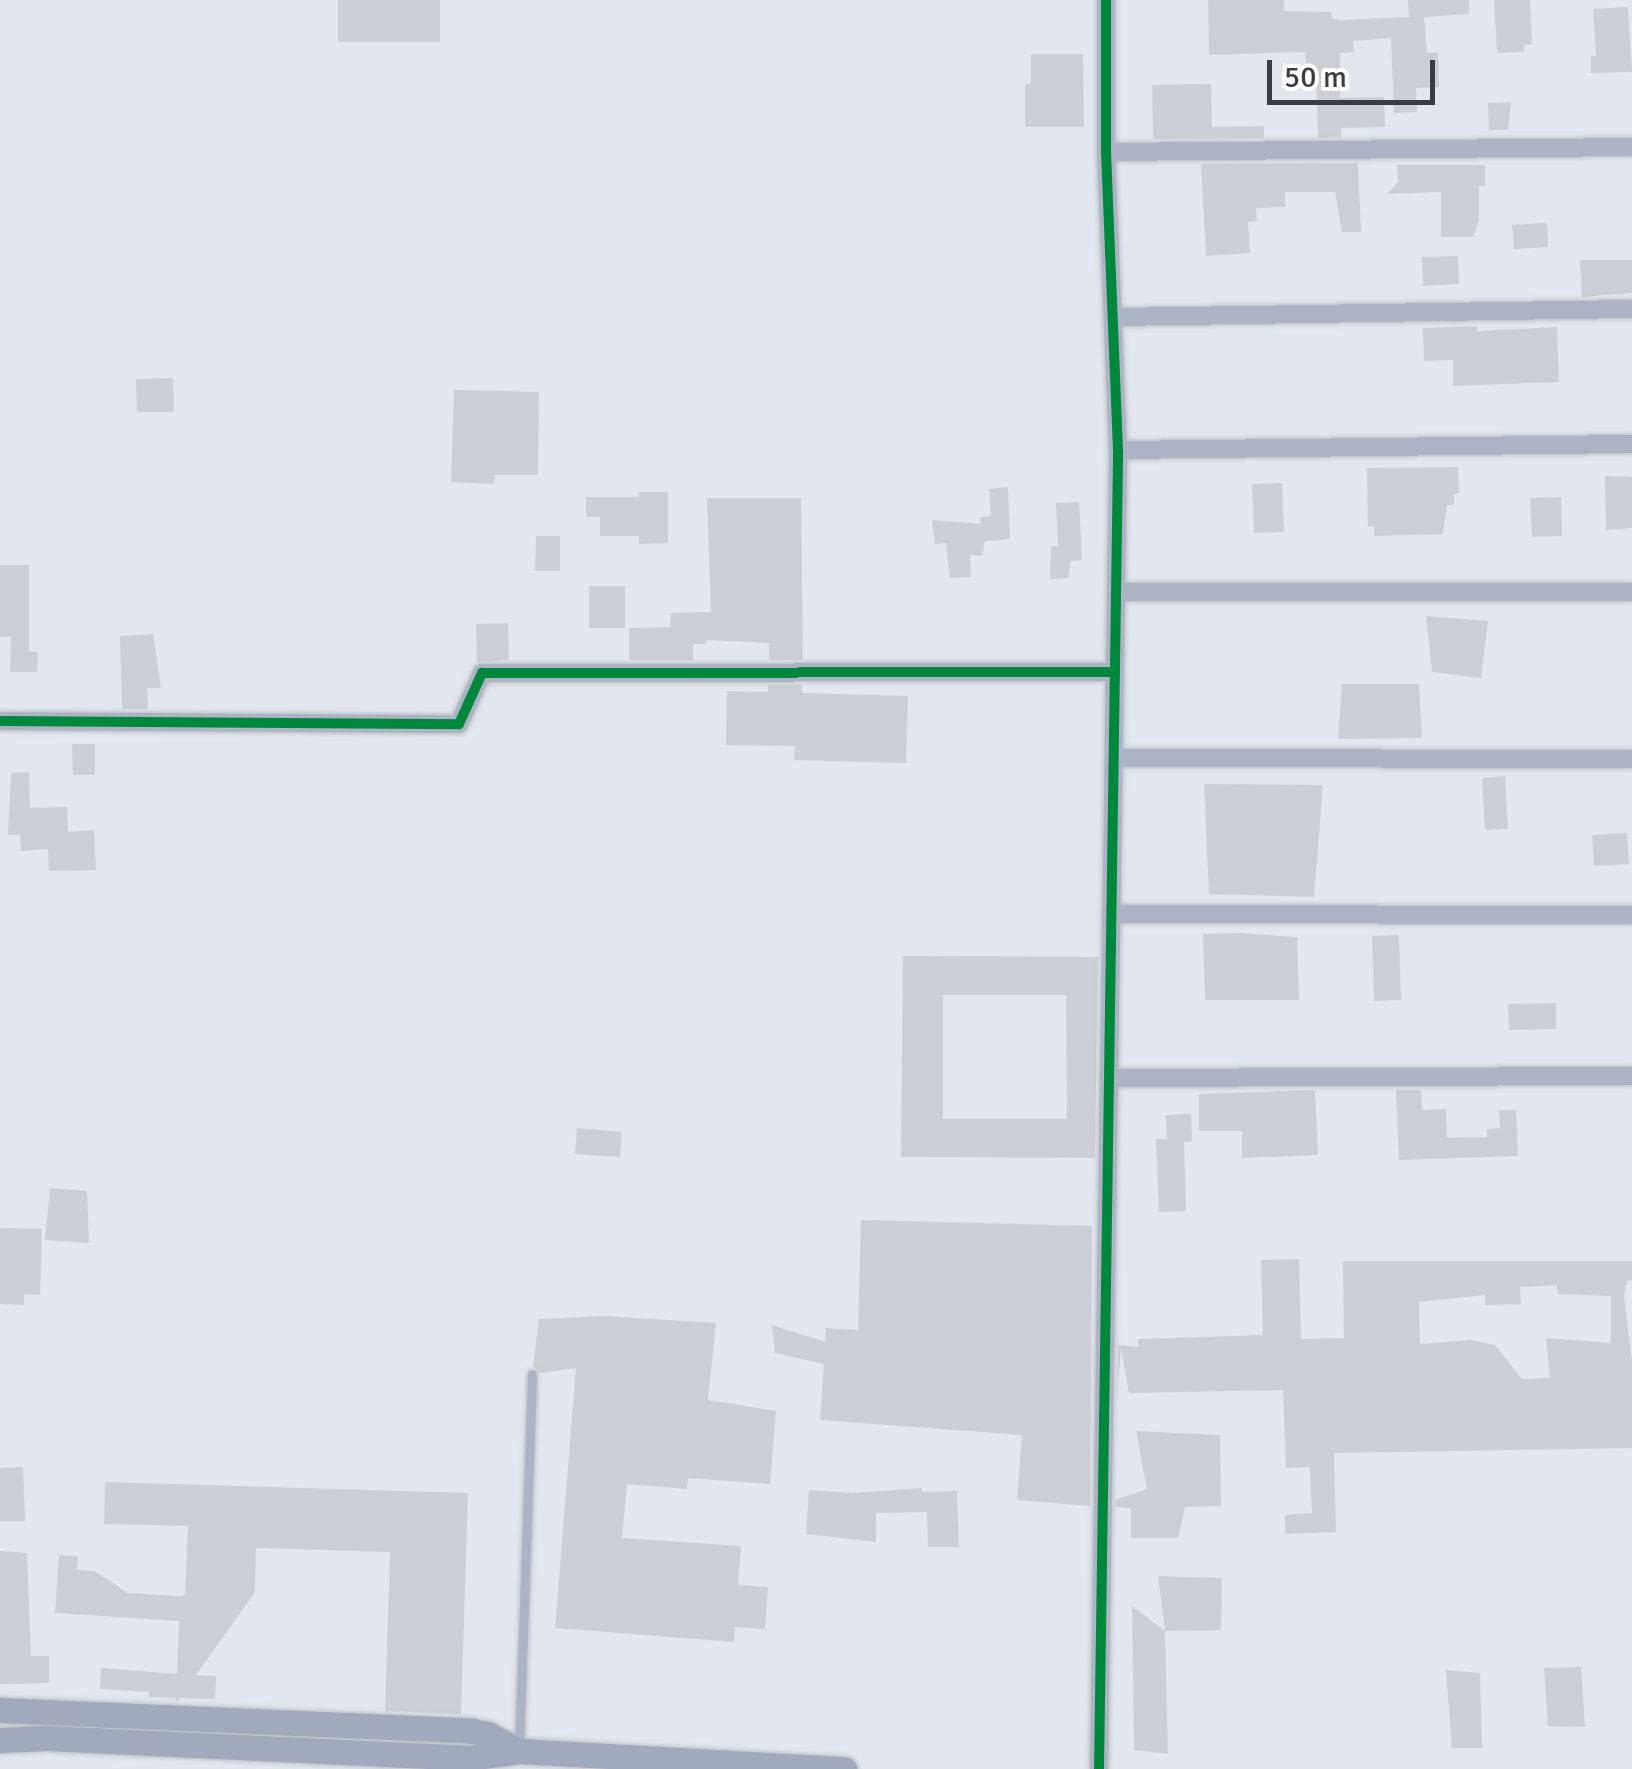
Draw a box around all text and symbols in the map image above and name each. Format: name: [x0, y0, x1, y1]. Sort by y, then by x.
scale bar: [1272, 40, 1440, 102]
text: 50 m: [1284, 59, 1347, 96]

